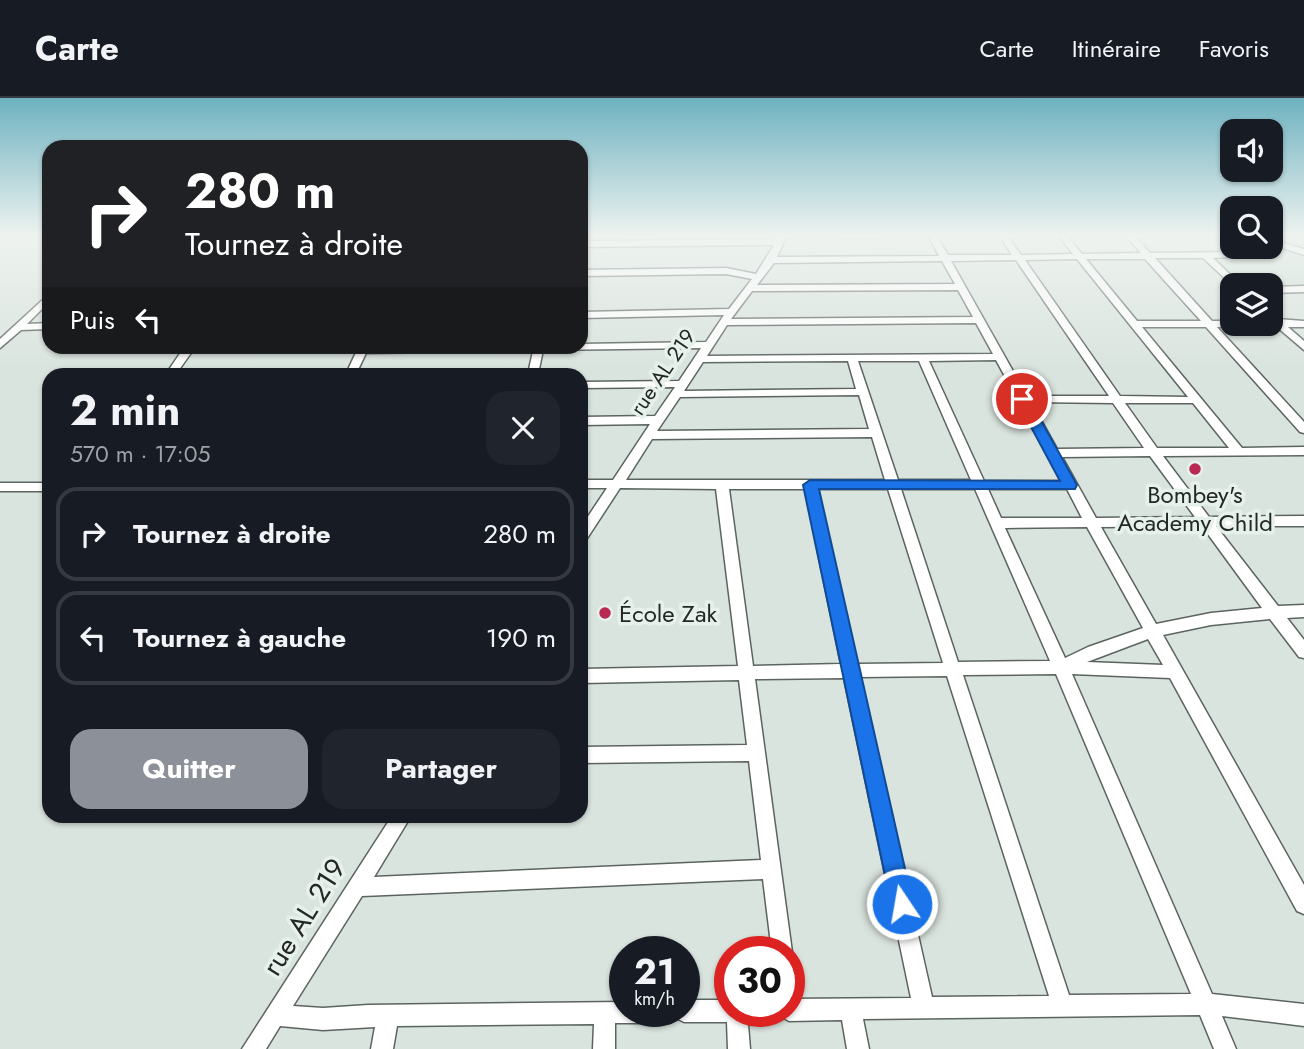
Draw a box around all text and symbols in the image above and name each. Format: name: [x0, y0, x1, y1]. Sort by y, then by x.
text: Carte: [35, 25, 119, 72]
text: Carte: [979, 31, 1034, 66]
text: Itinéraire: [1072, 31, 1161, 66]
text: Favoris: [1199, 31, 1269, 66]
map controls: [1220, 119, 1283, 336]
button: sound: [1220, 119, 1283, 182]
text: 280 m: [185, 156, 335, 226]
icon: right: [70, 168, 161, 259]
button: search: [1220, 196, 1283, 259]
text: Tournez à droite: [185, 221, 403, 267]
button: layers: [1220, 273, 1283, 336]
text: Puis: [70, 301, 115, 339]
icon: left: [129, 301, 167, 339]
street label: rue AL 219: [623, 323, 703, 421]
pin: [992, 369, 1052, 429]
text: 2 min: [70, 380, 180, 441]
icon: arrive: [1003, 380, 1041, 418]
button: close: [486, 391, 560, 465]
text: 570 m · 17:05: [70, 437, 210, 471]
marker: Bombey's Academy Child: [1187, 461, 1203, 477]
place label: Bombey's Academy Child: [1117, 477, 1273, 540]
icon: right: [74, 515, 112, 553]
text: Tournez à droite: [133, 515, 331, 553]
text: 280 m: [483, 515, 556, 553]
place label: École Zak: [619, 596, 717, 631]
marker: École Zak: [597, 605, 613, 621]
icon: left: [74, 619, 112, 657]
text: Tournez à gauche: [133, 619, 346, 657]
text: 190 m: [486, 619, 556, 657]
button: Quitter: [70, 729, 308, 809]
button: Partager: [322, 729, 560, 809]
street label: rue AL 219: [252, 850, 356, 984]
position arrow: [865, 867, 939, 941]
speed limit sign: 30: [714, 936, 805, 1027]
text: 21: [634, 947, 675, 997]
text: km/h: [634, 986, 675, 1012]

